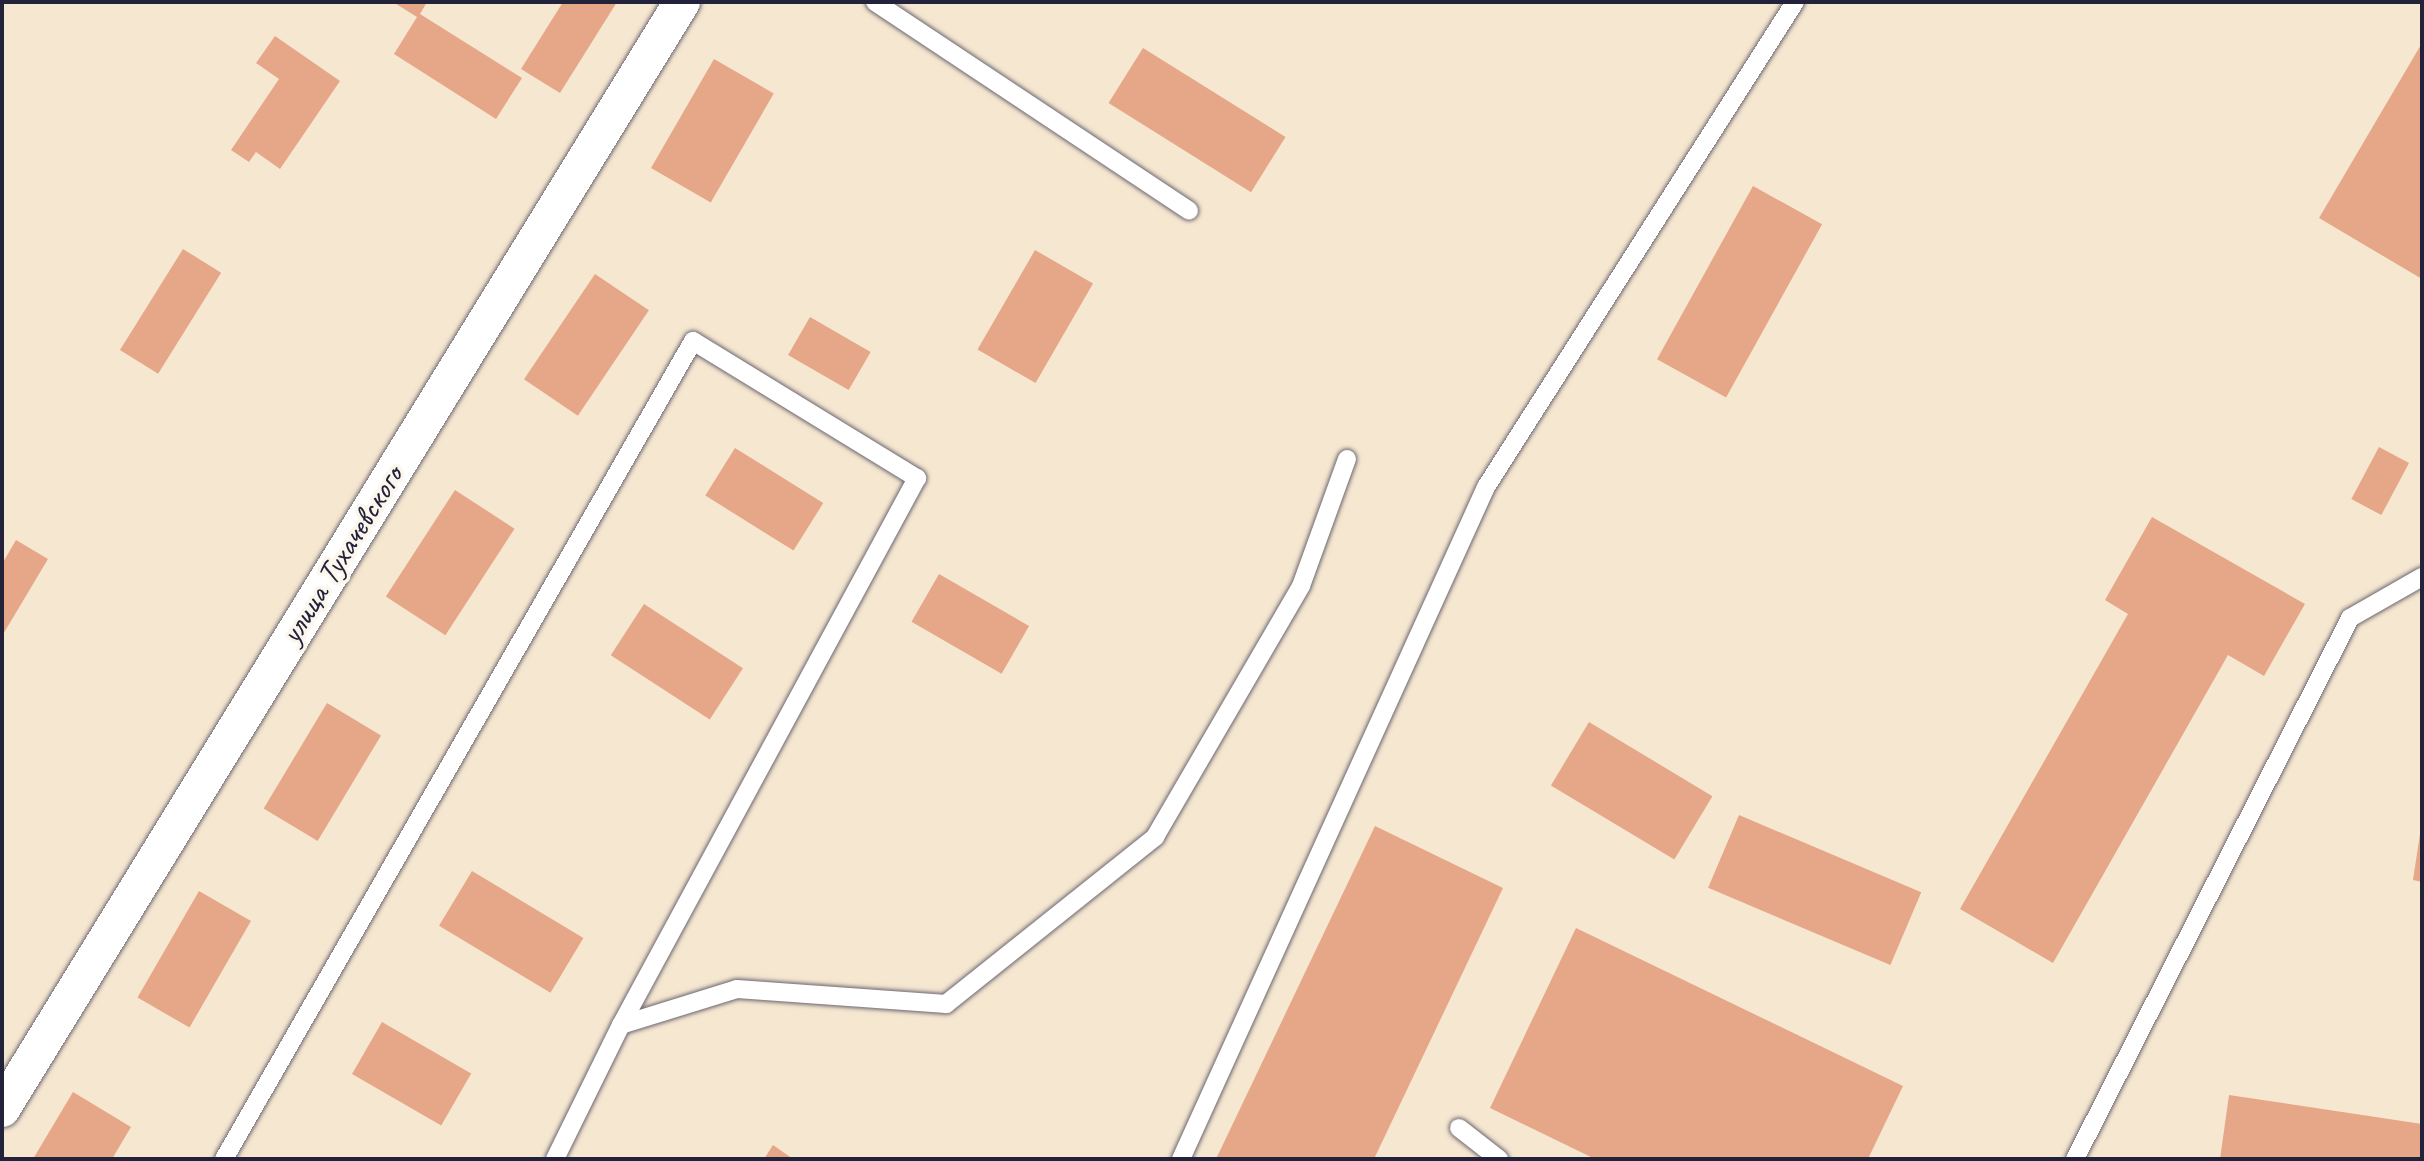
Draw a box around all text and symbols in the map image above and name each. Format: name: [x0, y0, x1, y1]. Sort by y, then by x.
street label: улица Тухачевского: [272, 459, 412, 651]

